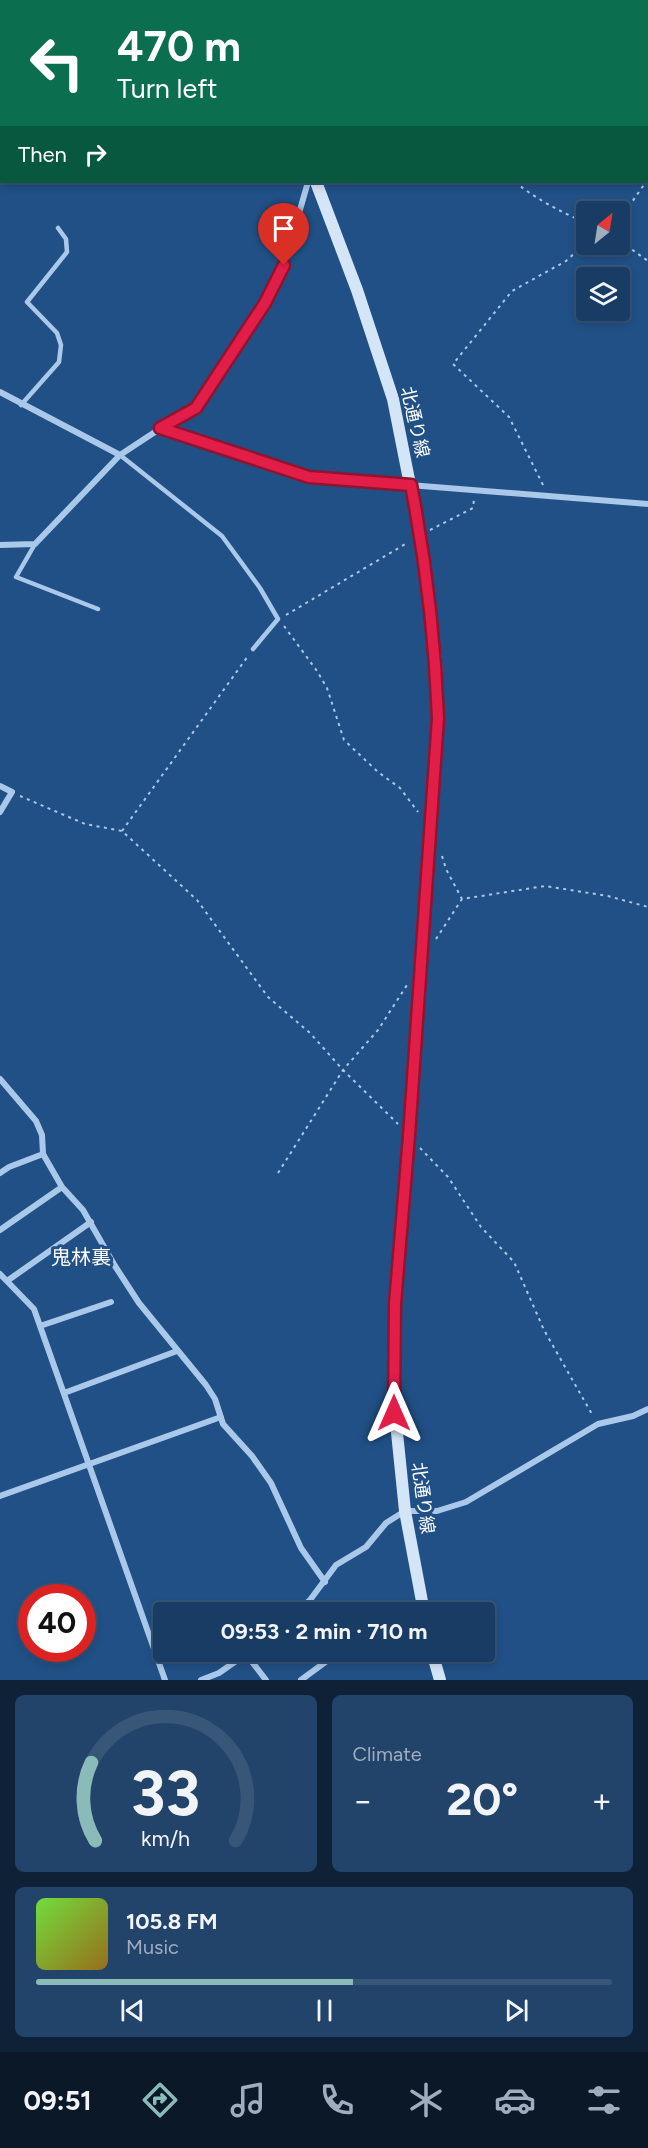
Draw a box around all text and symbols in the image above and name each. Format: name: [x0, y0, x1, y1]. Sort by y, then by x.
text: 470 m: [117, 21, 241, 72]
icon: left: [18, 24, 96, 102]
text: Turn left: [117, 72, 217, 105]
icon: right: [79, 138, 112, 171]
text: Then: [18, 141, 67, 168]
north arrow: [576, 201, 630, 255]
map controls: [576, 201, 630, 321]
pin: [258, 203, 309, 265]
icon: arrive: [267, 212, 300, 245]
button: layers: [576, 267, 630, 321]
street label: 北通り線: [396, 384, 434, 460]
district label: 鬼林裏: [51, 1245, 111, 1269]
position arrow: [362, 1381, 426, 1445]
street label: 北通り線: [407, 1461, 439, 1535]
speed limit sign: 40: [18, 1584, 96, 1662]
text: 09:53 · 2 min · 710 m: [221, 1618, 427, 1645]
text: Climate: [353, 1742, 422, 1766]
text: 33: [131, 1756, 200, 1831]
text: 20°: [446, 1772, 518, 1826]
text: −: [353, 1781, 373, 1820]
text: +: [591, 1781, 612, 1820]
text: km/h: [141, 1826, 190, 1851]
text: 105.8 FM: [126, 1908, 218, 1935]
text: Music: [126, 1935, 179, 1959]
icon: previous: [116, 1994, 149, 2027]
icon: pause: [308, 1994, 341, 2027]
icon: next: [500, 1994, 533, 2027]
icon: directions: [139, 2079, 181, 2121]
icon: music: [227, 2079, 269, 2121]
icon: phone: [316, 2079, 358, 2121]
icon: climate: [405, 2079, 447, 2121]
icon: car: [494, 2079, 536, 2121]
icon: filters: [583, 2079, 625, 2121]
text: 09:51: [23, 2084, 92, 2117]

